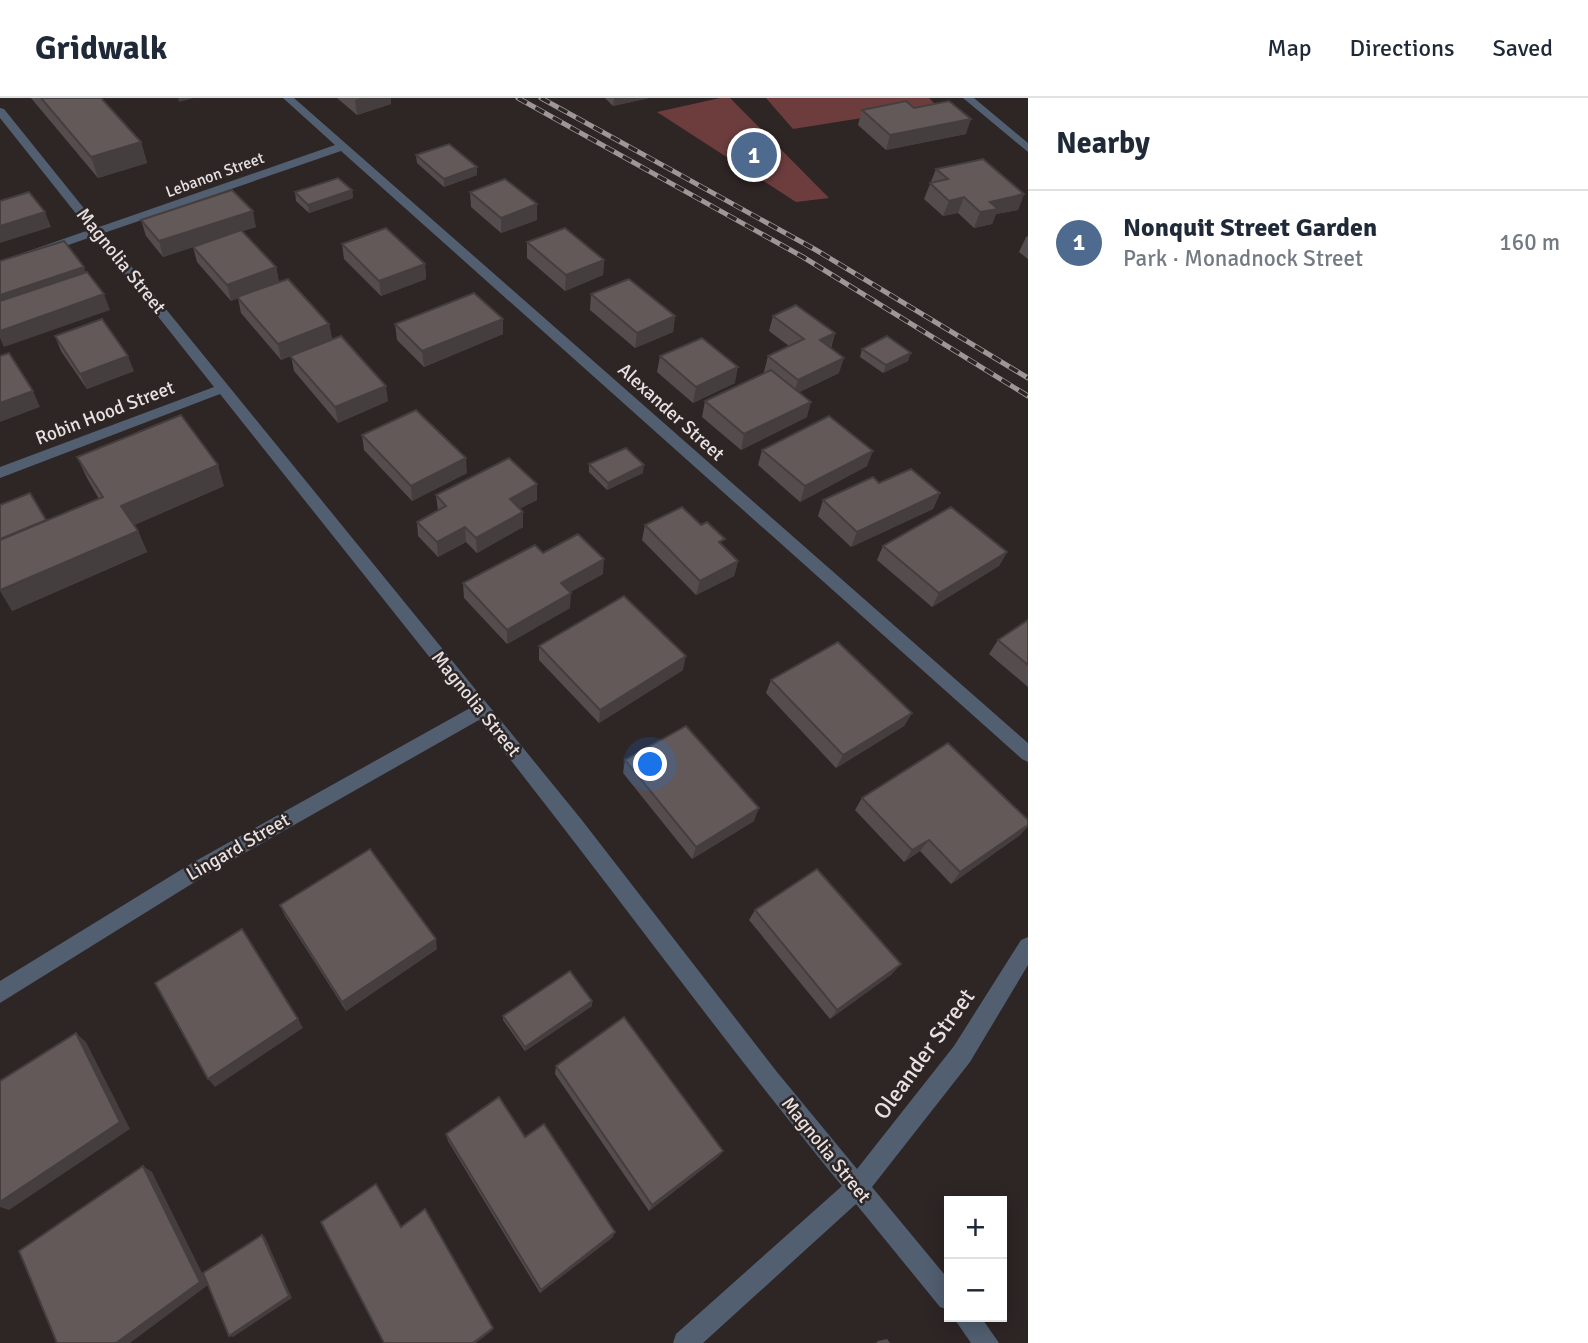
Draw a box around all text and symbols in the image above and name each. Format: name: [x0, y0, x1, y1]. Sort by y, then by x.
text: Gridwalk: [35, 28, 167, 69]
text: Map: [1267, 33, 1312, 63]
text: Directions: [1350, 33, 1455, 63]
text: Saved: [1493, 33, 1553, 63]
text: Nearby: [1056, 125, 1150, 162]
pin: 1: [731, 129, 777, 181]
street label: Lebanon Street: [163, 148, 267, 202]
street label: Magnolia Street: [71, 203, 171, 319]
text: Nonquit Street Garden: [1123, 212, 1377, 244]
text: 1: [1073, 228, 1085, 257]
text: 160 m: [1499, 228, 1560, 257]
text: Park · Monadnock Street: [1123, 244, 1363, 273]
street label: Alexander Street: [613, 358, 730, 466]
street label: Robin Hood Street: [32, 375, 178, 451]
street label: Magnolia Street: [426, 646, 526, 762]
your location: [633, 747, 667, 781]
street label: Lingard Street: [182, 808, 294, 886]
street label: Oleander Street: [867, 983, 981, 1125]
street label: Magnolia Street: [776, 1092, 876, 1208]
map controls: [944, 1196, 1007, 1322]
button: +: [944, 1196, 1007, 1259]
button: −: [944, 1259, 1007, 1322]

